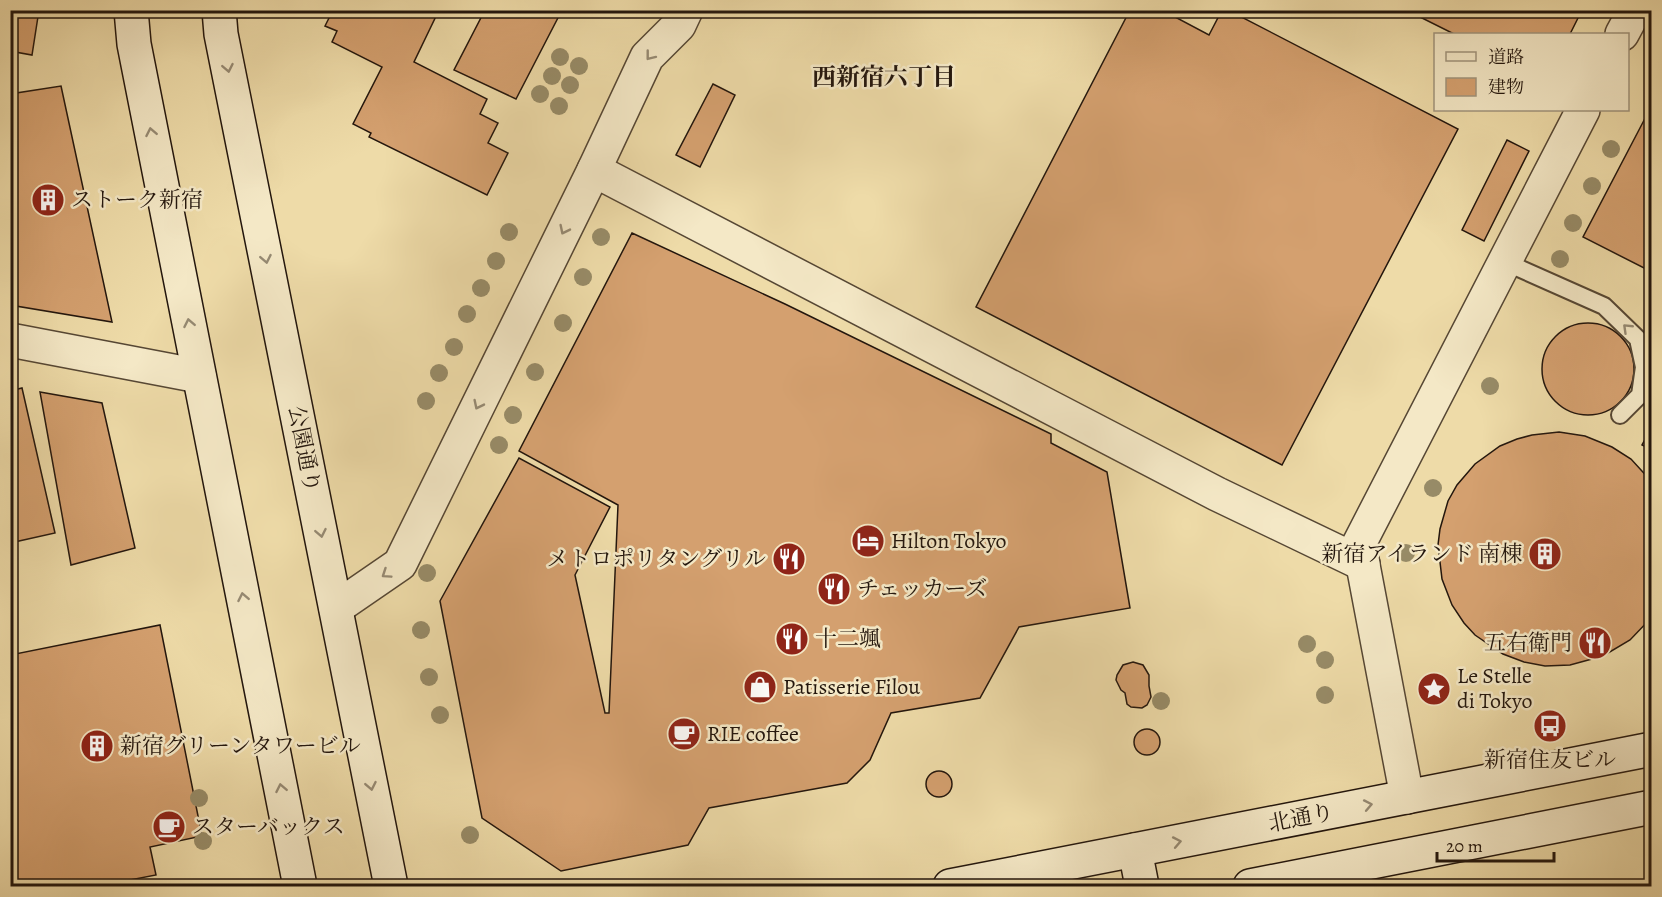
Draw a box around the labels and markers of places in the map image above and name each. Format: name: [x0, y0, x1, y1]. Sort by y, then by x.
building icon: ストーク新宿: [30, 182, 66, 218]
place label: ストーク新宿: [71, 185, 203, 215]
hotel icon: Hilton Tokyo: [850, 523, 886, 559]
place label: Hilton Tokyo: [891, 526, 1007, 556]
building icon: 新宿アイランド 南棟: [1527, 536, 1563, 572]
place label: 新宿アイランド 南棟: [1322, 539, 1522, 569]
restaurant icon: メトロポリタングリル: [771, 541, 807, 577]
place label: メトロポリタングリル: [546, 544, 766, 574]
restaurant icon: チェッカーズ: [816, 571, 852, 607]
place label: チェッカーズ: [857, 574, 987, 604]
restaurant icon: 十二颯: [774, 621, 810, 657]
place label: 十二颯: [815, 624, 881, 654]
restaurant icon: 五右衛門: [1577, 625, 1613, 661]
place label: 五右衛門: [1484, 628, 1572, 658]
place label: Le Stelle di Tokyo: [1457, 661, 1532, 716]
shop icon: Patisserie Filou: [742, 669, 778, 705]
place icon: Le Stelle di Tokyo: [1416, 671, 1452, 707]
place label: Patisserie Filou: [783, 672, 920, 702]
bus stop icon: 新宿住友ビル: [1532, 708, 1568, 744]
cafe icon: RIE coffee: [666, 716, 702, 752]
place label: RIE coffee: [707, 719, 799, 749]
building icon: 新宿グリーンタワービル: [79, 728, 115, 764]
place label: 新宿グリーンタワービル: [120, 731, 361, 761]
place label: 新宿住友ビル: [1484, 745, 1616, 775]
cafe icon: スターバックス: [151, 809, 187, 845]
place label: スターバックス: [192, 812, 345, 842]

